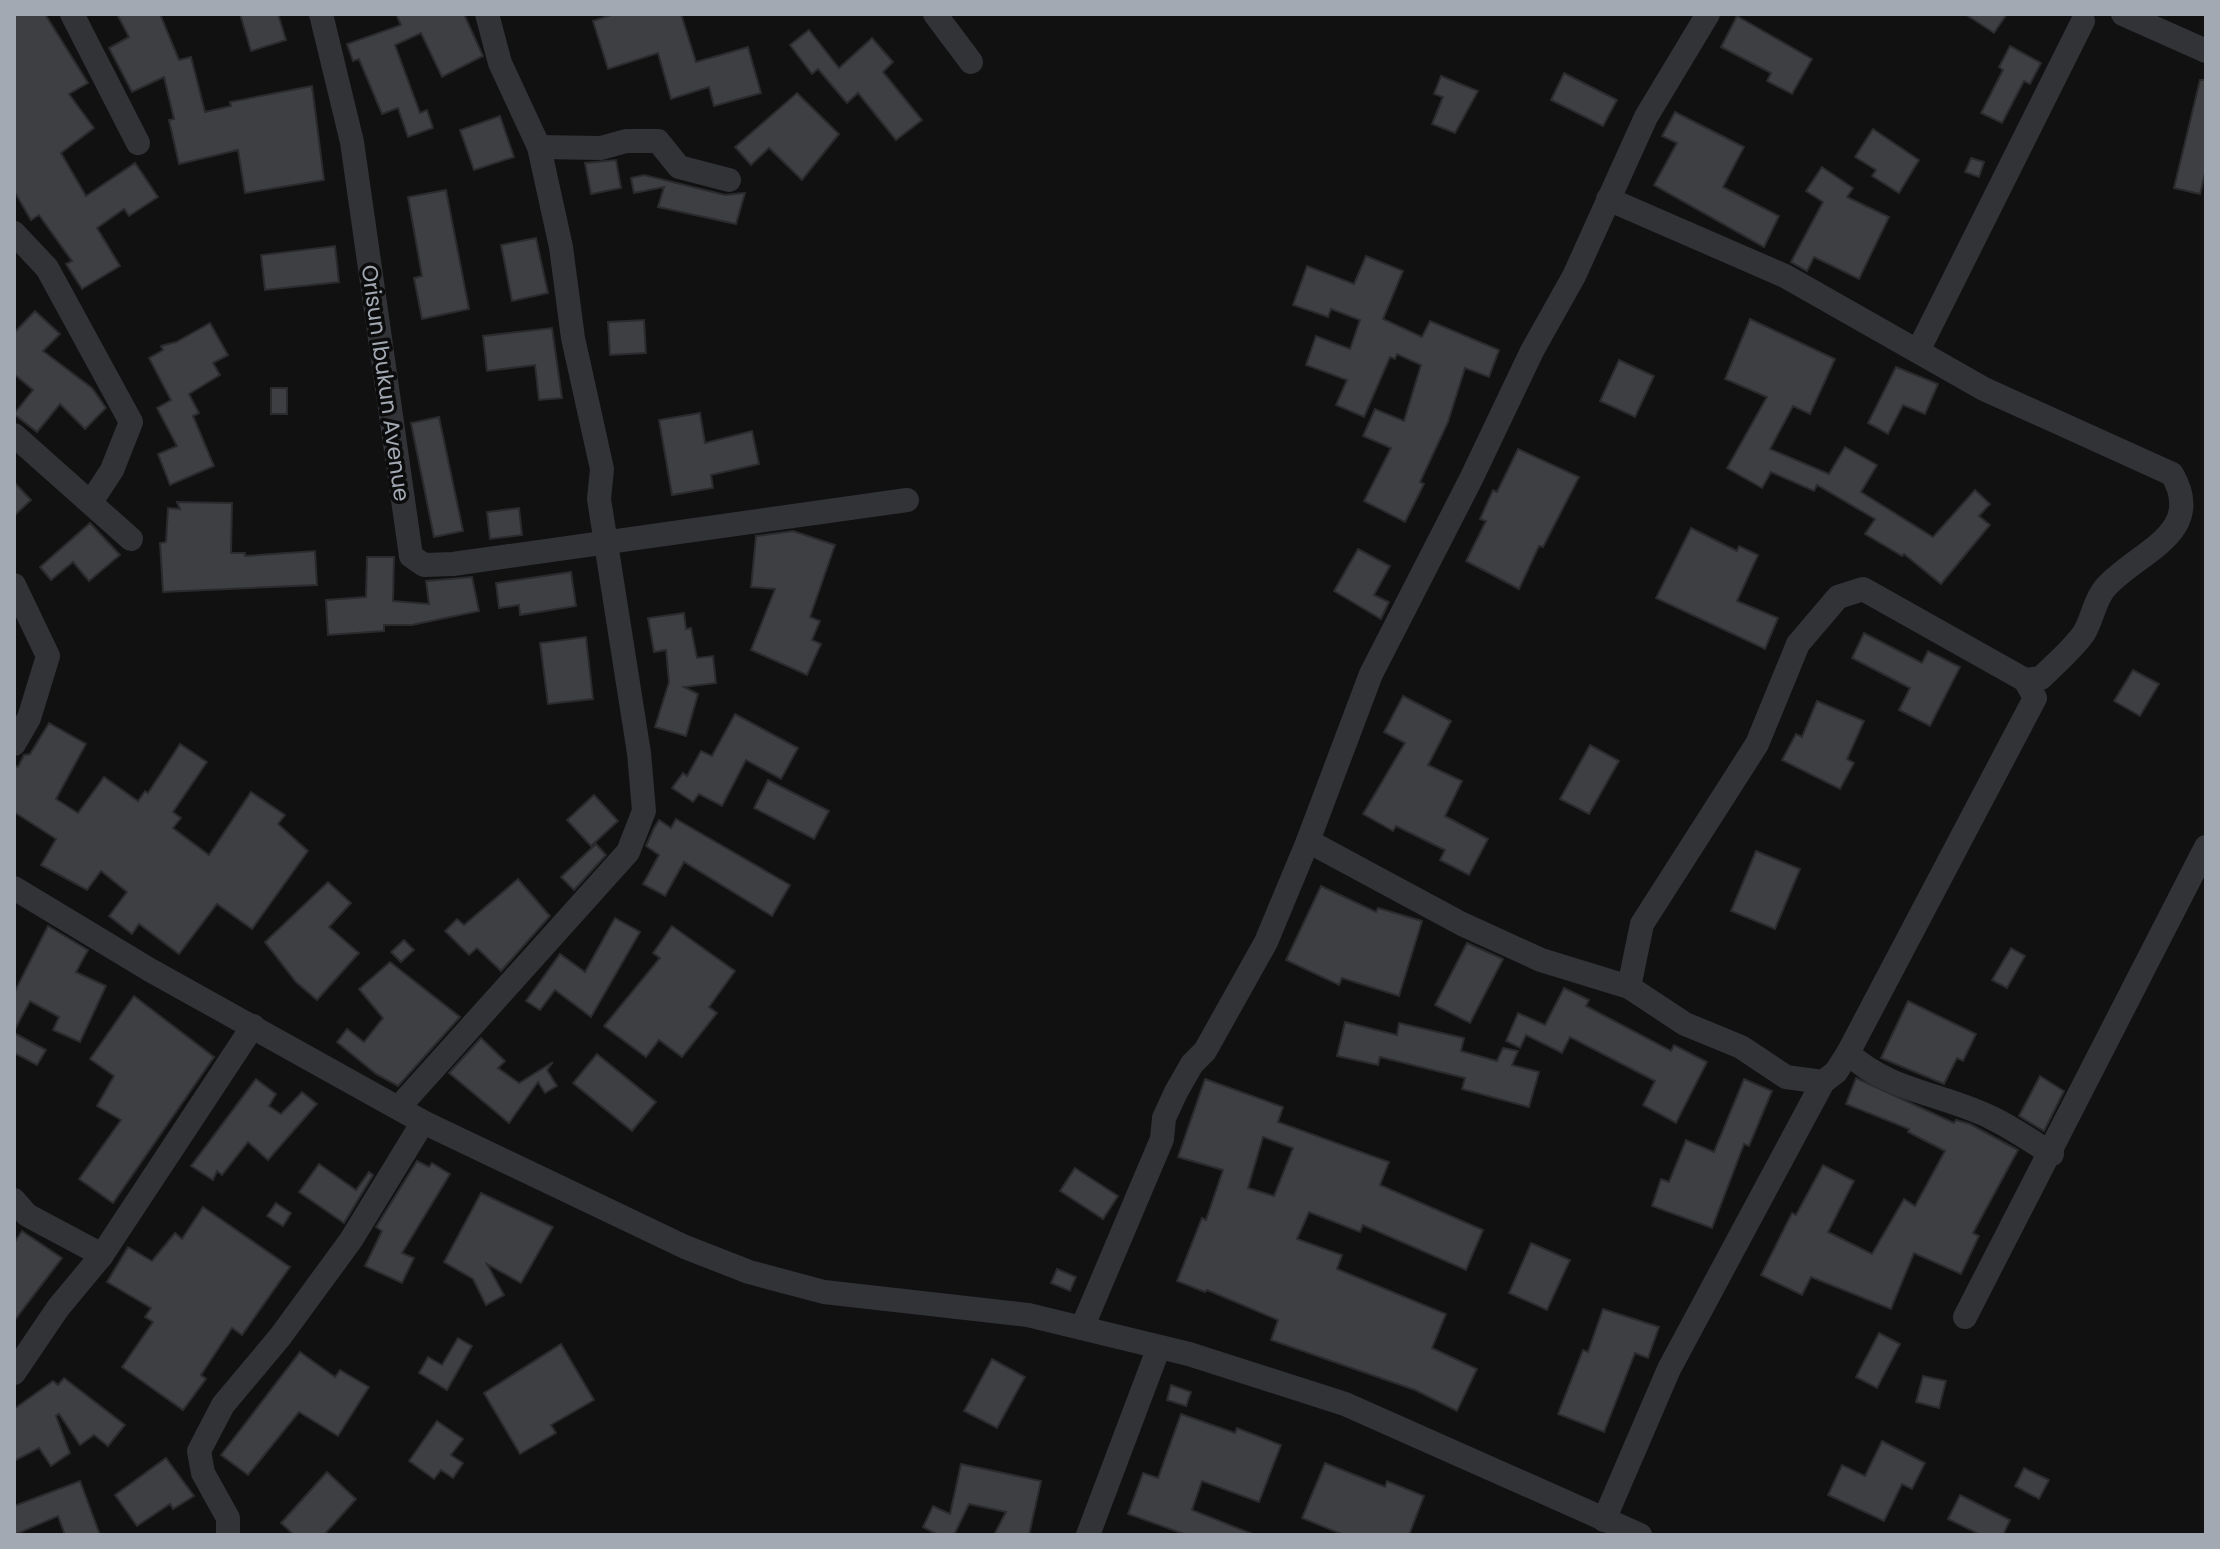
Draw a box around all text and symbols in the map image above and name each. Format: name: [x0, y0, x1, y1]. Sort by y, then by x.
street label: Orisun Ibukun Avenue: [354, 263, 417, 503]

